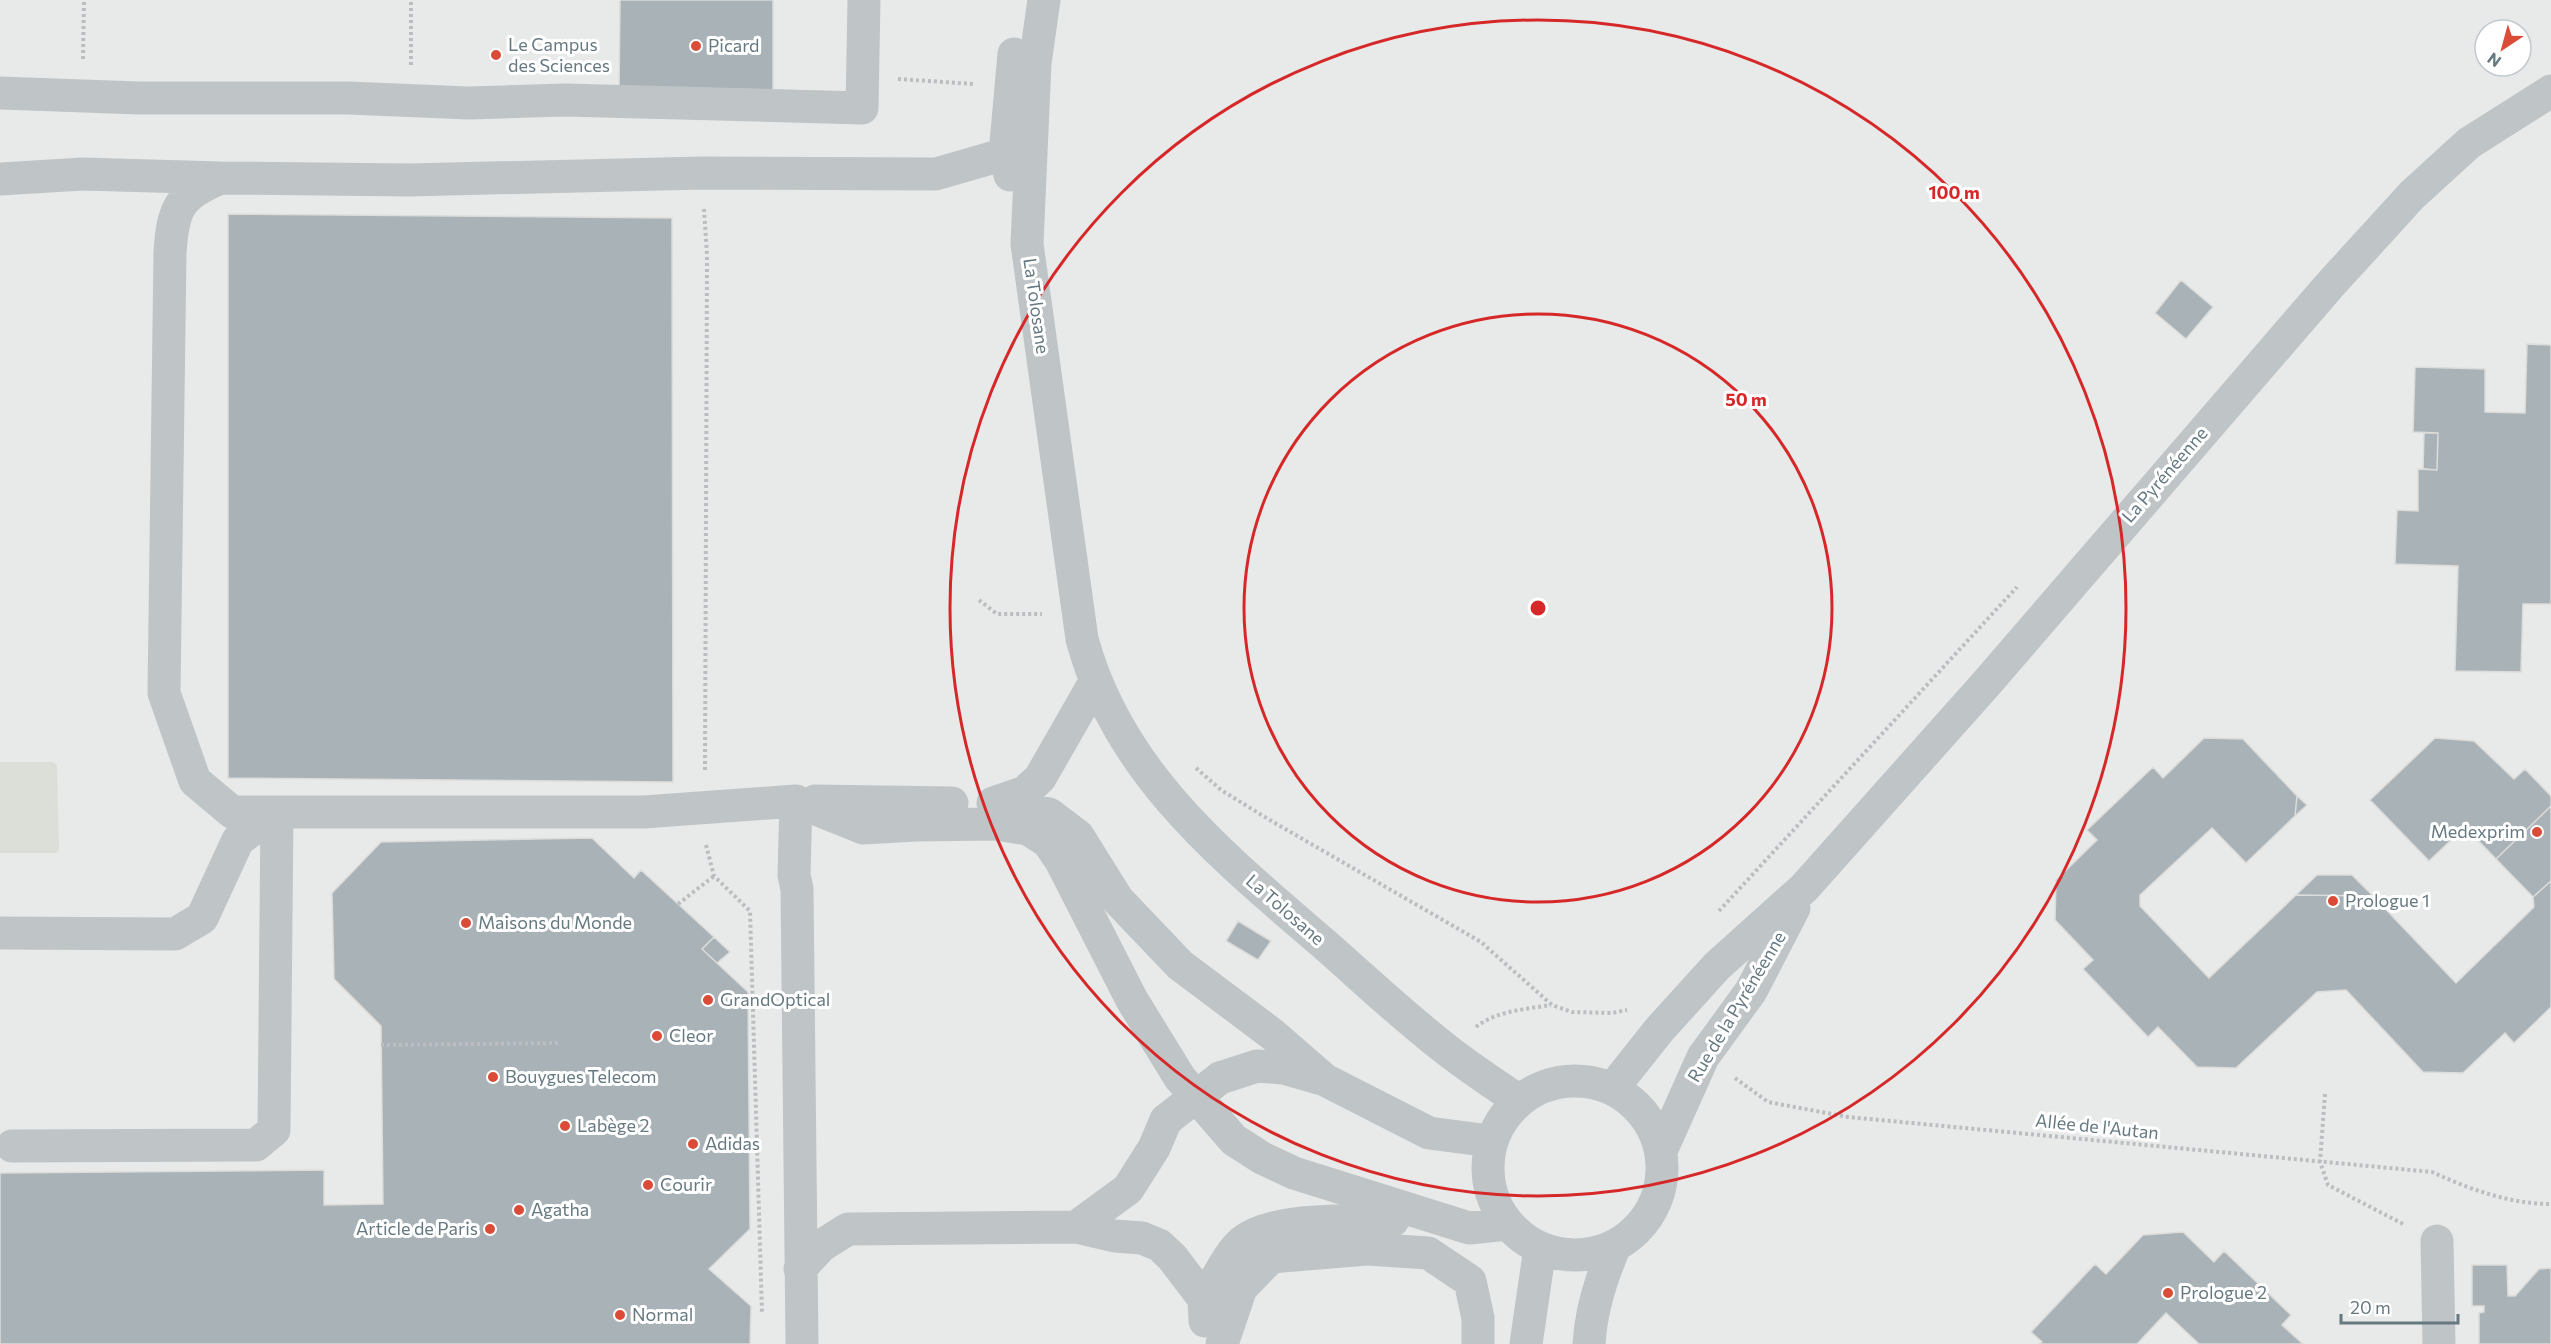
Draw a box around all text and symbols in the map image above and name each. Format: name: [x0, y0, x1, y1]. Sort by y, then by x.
north arrow: [2473, 18, 2533, 78]
place label: Le Campus des Sciences: [508, 33, 610, 76]
place label: Picard: [708, 34, 760, 56]
marker: Picard: [689, 39, 703, 53]
marker: Le Campus des Sciences: [489, 48, 503, 62]
text: N: [2483, 49, 2504, 72]
text: 100 m: [1928, 181, 1980, 203]
street label: La Tolosane: [1019, 256, 1055, 355]
text: 50 m: [1725, 388, 1767, 410]
street label: La Pyrénéenne: [2117, 422, 2212, 527]
centre of rings: [1528, 598, 1548, 618]
place label: Medexprim: [2431, 820, 2525, 842]
marker: Medexprim: [2530, 825, 2544, 839]
street label: La Tolosane: [1242, 869, 1329, 949]
place label: Prologue 1: [2345, 889, 2430, 911]
marker: Prologue 1: [2326, 894, 2340, 908]
place label: Maisons du Monde: [478, 911, 632, 933]
marker: Maisons du Monde: [459, 916, 473, 930]
street label: Rue de la Pyrénéenne: [1682, 927, 1790, 1086]
place label: GrandOptical: [720, 988, 830, 1010]
marker: GrandOptical: [701, 993, 715, 1007]
place label: Cleor: [669, 1024, 713, 1046]
marker: Cleor: [650, 1029, 664, 1043]
place label: Bouygues Telecom: [505, 1065, 657, 1087]
marker: Bouygues Telecom: [486, 1070, 500, 1084]
street label: Allée de l'Autan: [2034, 1109, 2160, 1143]
place label: Labège 2: [577, 1114, 649, 1136]
marker: Labège 2: [558, 1119, 572, 1133]
place label: Adidas: [705, 1132, 760, 1154]
marker: Adidas: [686, 1137, 700, 1151]
place label: Courir: [660, 1173, 712, 1195]
marker: Courir: [641, 1178, 655, 1192]
place label: Agatha: [531, 1198, 589, 1220]
marker: Agatha: [512, 1203, 526, 1217]
place label: Article de Paris: [356, 1217, 478, 1239]
marker: Article de Paris: [483, 1222, 497, 1236]
place label: Prologue 2: [2180, 1281, 2267, 1303]
marker: Prologue 2: [2161, 1286, 2175, 1300]
scale bar: [2341, 1287, 2458, 1325]
text: 20 m: [2350, 1296, 2391, 1318]
place label: Normal: [632, 1303, 693, 1325]
marker: Normal: [613, 1308, 627, 1322]

